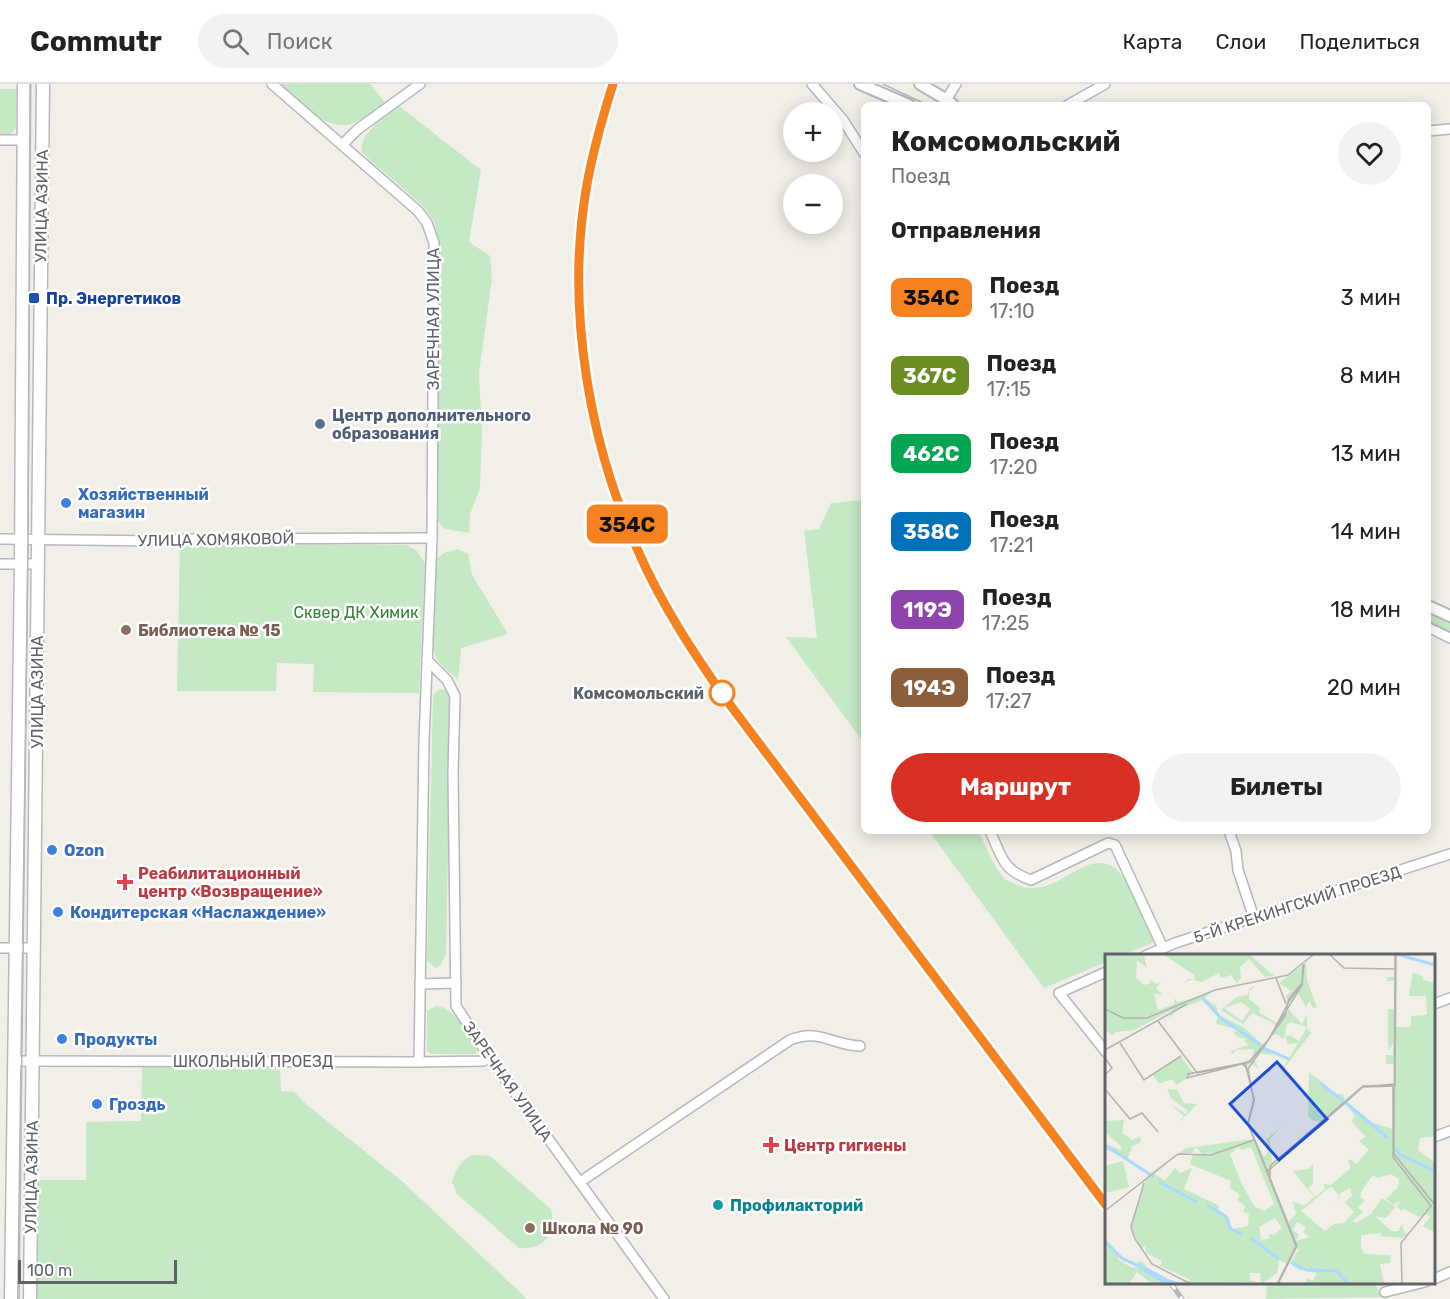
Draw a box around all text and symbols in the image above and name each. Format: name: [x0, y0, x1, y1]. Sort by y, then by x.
search box: [198, 14, 618, 68]
text: Commutr: [30, 25, 162, 58]
icon: search: [219, 25, 252, 58]
text: Поиск: [267, 28, 332, 55]
text: Карта: [1122, 29, 1182, 54]
text: Слои: [1215, 29, 1266, 54]
text: Поделиться: [1299, 29, 1420, 54]
map controls: [783, 102, 843, 234]
button: +: [783, 102, 843, 162]
button: heart: [1338, 122, 1401, 185]
text: Комсомольский: [891, 125, 1120, 158]
street label: УЛИЦА АЗИНА: [31, 149, 52, 263]
text: Поезд: [891, 164, 950, 188]
button: −: [783, 174, 843, 234]
text: Отправления: [891, 217, 1041, 244]
street label: ЗАРЕЧНАЯ УЛИЦА: [424, 248, 443, 390]
text: Поезд: [990, 272, 1059, 299]
text: 3 мин: [1341, 284, 1401, 311]
text: 354С: [903, 285, 960, 310]
place label: Пр. Энергетиков: [46, 289, 181, 308]
marker: Пр. Энергетиков: [27, 291, 41, 305]
text: 17:10: [990, 299, 1035, 323]
text: Поезд: [987, 350, 1056, 377]
text: 8 мин: [1340, 362, 1401, 389]
text: 367С: [903, 363, 957, 388]
text: 17:15: [987, 377, 1031, 401]
place label: Центр дополнительного образования: [332, 406, 531, 443]
marker: Центр дополнительного образования: [313, 417, 327, 431]
text: Поезд: [989, 428, 1059, 455]
text: 13 мин: [1331, 440, 1401, 467]
text: 462С: [903, 441, 959, 466]
text: 17:20: [989, 455, 1038, 479]
place label: Хозяйственный магазин: [78, 485, 209, 522]
marker: Хозяйственный магазин: [59, 496, 73, 510]
line badge: 354С: [585, 504, 669, 544]
text: Поезд: [989, 506, 1059, 533]
text: 354С: [599, 512, 655, 537]
text: 14 мин: [1331, 518, 1401, 545]
text: 358С: [903, 519, 959, 544]
street label: УЛИЦА ХОМЯКОВОЙ: [138, 529, 294, 550]
text: 17:21: [989, 533, 1034, 557]
text: Поезд: [982, 584, 1051, 611]
text: 18 мин: [1330, 596, 1401, 623]
text: 119Э: [903, 597, 952, 622]
park label: Сквер ДК Химик: [293, 603, 419, 622]
text: 17:25: [982, 611, 1029, 635]
place label: Библиотека № 15: [138, 621, 281, 640]
marker: Библиотека № 15: [119, 623, 133, 637]
street label: УЛИЦА АЗИНА: [28, 635, 47, 749]
text: Поезд: [986, 662, 1055, 689]
text: 20 мин: [1327, 674, 1401, 701]
text: 194Э: [903, 675, 956, 700]
marker: Комсомольский: [709, 680, 735, 706]
place label: Комсомольский: [573, 684, 704, 703]
text: 17:27: [986, 689, 1032, 713]
button: Маршрут: [891, 753, 1140, 822]
button: Билеты: [1152, 753, 1401, 822]
place label: Ozon: [64, 841, 104, 860]
marker: Ozon: [45, 843, 59, 857]
street label: 5-Й КРЕКИНГСКИЙ ПРОЕЗД: [1191, 862, 1403, 947]
place label: Реабилитационный центр «Возвращение»: [138, 864, 323, 901]
marker: Реабилитационный центр «Возвращение»: [116, 873, 134, 891]
place label: Кондитерская «Наслаждение»: [70, 903, 326, 922]
marker: Кондитерская «Наслаждение»: [51, 905, 65, 919]
inset map: [1105, 954, 1435, 1284]
street label: ЗАРЕЧНАЯ УЛИЦА: [459, 1018, 556, 1145]
place label: Продукты: [74, 1030, 157, 1049]
marker: Продукты: [55, 1032, 69, 1046]
street label: ШКОЛЬНЫЙ ПРОЕЗД: [173, 1052, 333, 1071]
place label: Гроздь: [109, 1095, 166, 1114]
marker: Гроздь: [90, 1097, 104, 1111]
street label: УЛИЦА АЗИНА: [21, 1120, 42, 1234]
marker: Центр гигиены: [762, 1136, 780, 1154]
place label: Центр гигиены: [784, 1136, 906, 1155]
place label: Профилакторий: [730, 1196, 863, 1215]
marker: Профилакторий: [711, 1198, 725, 1212]
place label: Школа № 90: [542, 1219, 644, 1238]
marker: Школа № 90: [523, 1221, 537, 1235]
scale bar: [18, 1257, 177, 1284]
text: 100 m: [27, 1261, 72, 1280]

